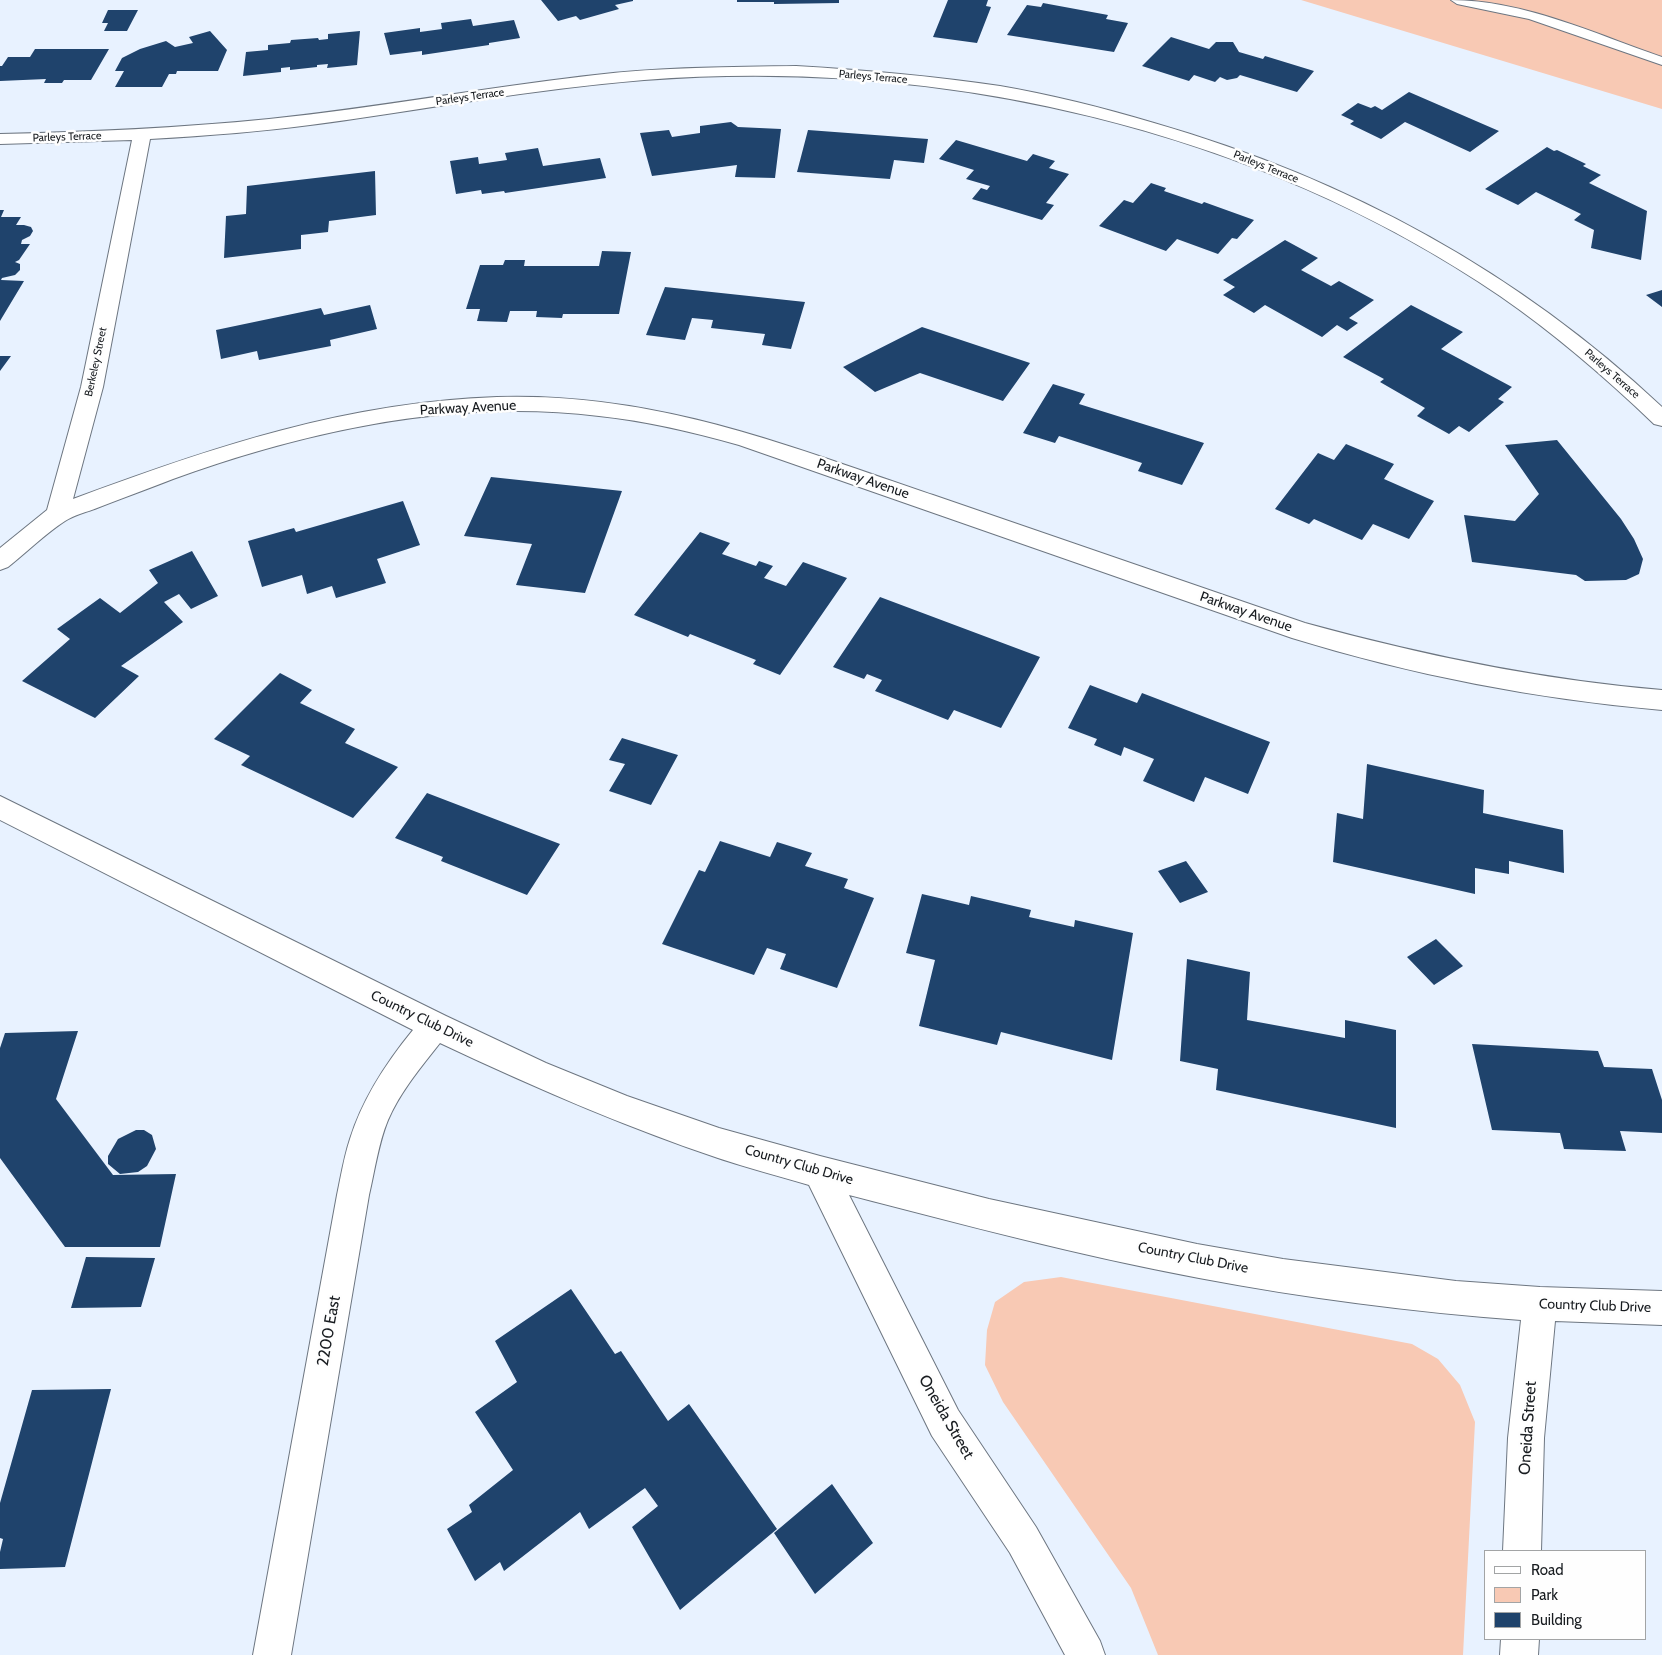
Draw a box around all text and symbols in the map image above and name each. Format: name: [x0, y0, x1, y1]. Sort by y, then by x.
street label: Parleys Terrace: [838, 67, 908, 87]
street label: Parleys Terrace: [435, 86, 505, 108]
street label: Parleys Terrace: [32, 129, 102, 145]
street label: Parleys Terrace: [1232, 148, 1300, 186]
street label: Berkeley Street: [82, 326, 110, 398]
street label: Parleys Terrace: [1582, 346, 1642, 402]
street label: Parkway Avenue: [419, 397, 517, 419]
street label: Parkway Avenue: [815, 455, 911, 503]
street label: Parkway Avenue: [1198, 588, 1294, 636]
street label: Country Club Drive: [368, 987, 476, 1051]
street label: Country Club Drive: [743, 1141, 855, 1189]
street label: Country Club Drive: [1136, 1239, 1250, 1277]
street label: 2200 East: [313, 1294, 345, 1368]
street label: Country Club Drive: [1539, 1296, 1651, 1316]
street label: Oneida Street: [914, 1371, 978, 1463]
street label: Oneida Street: [1515, 1380, 1541, 1476]
legend: [1484, 1550, 1647, 1640]
text: Road: [1531, 1561, 1564, 1579]
text: Park: [1531, 1586, 1558, 1604]
text: Building: [1531, 1611, 1582, 1629]

